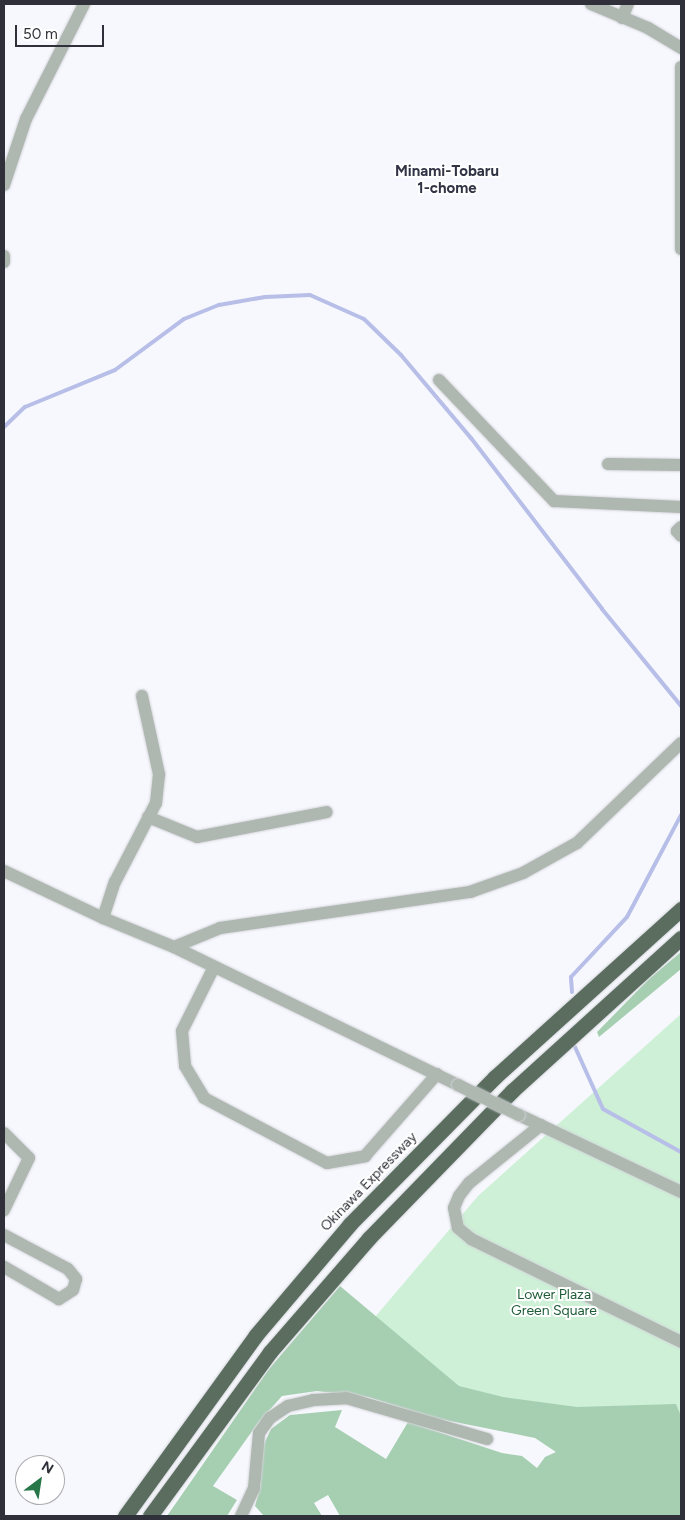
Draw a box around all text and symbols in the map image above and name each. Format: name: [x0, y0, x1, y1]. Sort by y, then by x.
scale bar: [18, 15, 106, 47]
text: 50 m: [23, 25, 58, 43]
district label: Minami-Tobaru 1-chome: [395, 162, 499, 197]
street label: Okinawa Expressway: [317, 1129, 421, 1235]
park label: Lower Plaza Green Square: [511, 1287, 597, 1320]
north arrow: [15, 1455, 65, 1505]
text: N: [38, 1457, 56, 1478]

